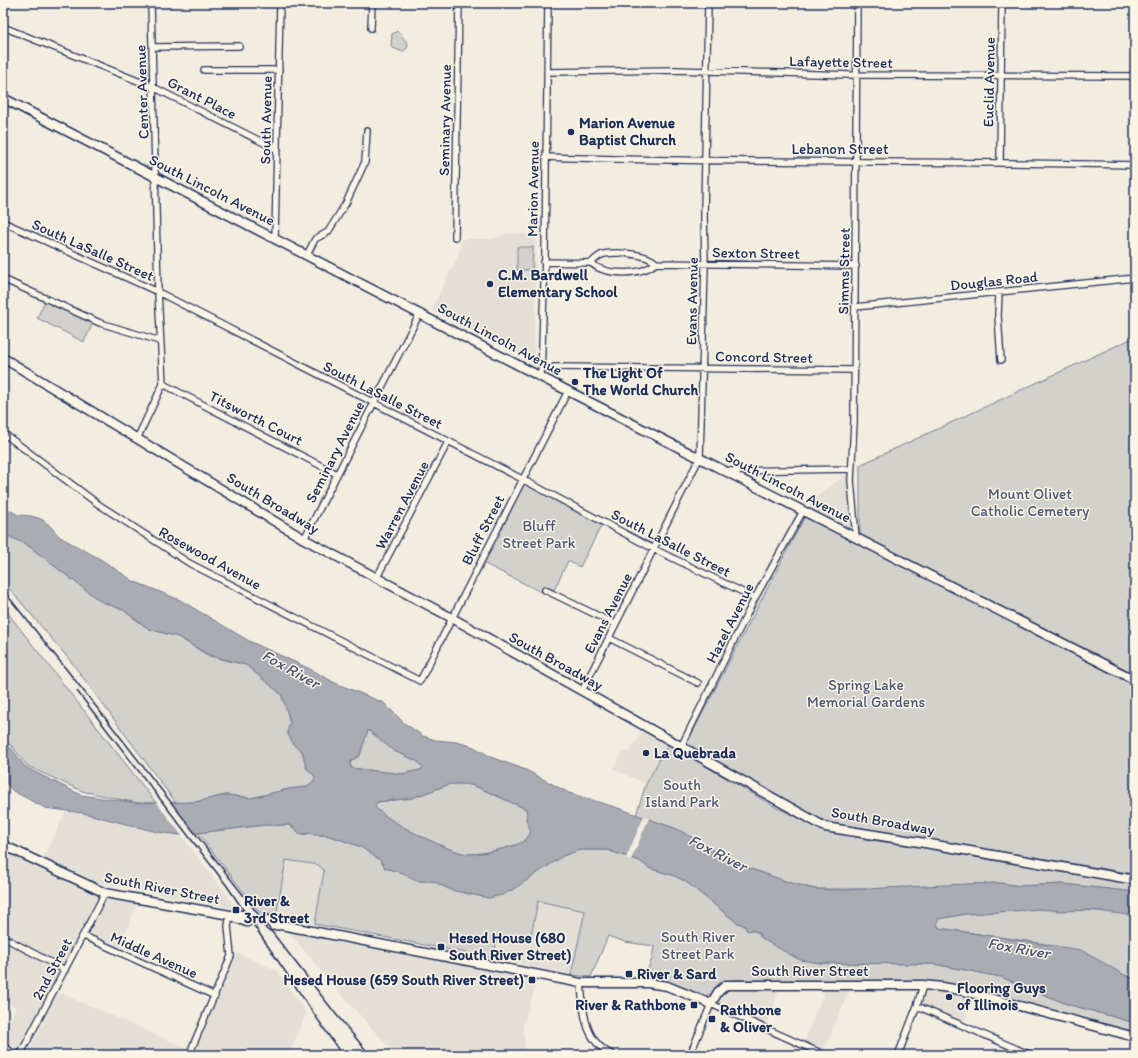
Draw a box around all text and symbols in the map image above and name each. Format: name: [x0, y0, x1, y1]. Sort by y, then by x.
street label: Euclid Avenue: [979, 37, 999, 127]
street label: Center Avenue: [131, 45, 153, 139]
street label: Lafayette Street: [789, 52, 893, 72]
street label: Seminary Avenue: [435, 64, 455, 176]
street label: Grant Place: [164, 73, 240, 123]
street label: South Avenue: [256, 76, 276, 164]
place label: Marion Avenue Baptist Church: [579, 114, 676, 150]
marker: Marion Avenue Baptist Church: [566, 127, 576, 137]
street label: Lebanon Street: [791, 140, 889, 158]
street label: Marion Avenue: [523, 141, 543, 237]
street label: South Lincoln Avenue: [146, 151, 278, 229]
street label: South LaSalle Street: [29, 215, 157, 285]
street label: Simms Street: [834, 227, 854, 315]
street label: Sexton Street: [712, 243, 800, 263]
street label: Evans Avenue: [682, 257, 702, 345]
place label: C.M. Bardwell Elementary School: [498, 266, 618, 302]
street label: Douglas Road: [949, 267, 1039, 295]
marker: C.M. Bardwell Elementary School: [485, 279, 495, 289]
street label: South Lincoln Avenue: [435, 299, 565, 379]
street label: Concord Street: [715, 347, 813, 367]
street label: South LaSalle Street: [320, 357, 446, 433]
place label: The Light Of The World Church: [582, 364, 699, 399]
marker: The Light Of The World Church: [570, 377, 580, 387]
street label: Titsworth Court: [206, 387, 306, 449]
street label: Seminary Avenue: [302, 398, 368, 506]
street label: South Lincoln Avenue: [722, 448, 854, 526]
street label: Warren Avenue: [371, 458, 433, 552]
street label: South Broadway: [223, 468, 323, 538]
park label: Mount Olivet Catholic Cemetery: [971, 485, 1089, 520]
street label: Bluff Street: [458, 492, 509, 568]
street label: South LaSalle Street: [608, 505, 734, 581]
park label: Bluff Street Park: [503, 517, 576, 552]
street label: Rosewood Avenue: [156, 522, 264, 594]
street label: Evans Avenue: [580, 570, 636, 656]
street label: Hazel Avenue: [702, 580, 758, 666]
street label: South Broadway: [506, 628, 606, 694]
water label: Fox River: [259, 645, 325, 693]
park label: Spring Lake Memorial Gardens: [807, 676, 925, 711]
place label: La Quebrada: [654, 744, 736, 762]
marker: La Quebrada: [641, 748, 651, 758]
park label: South Island Park: [645, 776, 719, 811]
street label: South Broadway: [830, 803, 936, 839]
water label: Fox River: [686, 830, 752, 876]
street label: South River Street: [103, 868, 222, 908]
place label: River & 3rd Street: [244, 892, 310, 927]
marker: River & 3rd Street: [231, 905, 241, 915]
street label: Middle Avenue: [108, 928, 200, 982]
park label: South River Street Park: [661, 928, 735, 963]
place label: Hesed House (680 South River Street): [449, 929, 572, 965]
water label: Fox River: [986, 933, 1053, 963]
street label: 2nd Street: [28, 935, 76, 1003]
marker: Hesed House (680 South River Street): [436, 942, 446, 952]
street label: South River Street: [751, 962, 869, 980]
place label: River & Sard: [637, 965, 717, 983]
marker: River & Sard: [624, 969, 634, 979]
place label: Hesed House (659 South River Street): [283, 971, 524, 990]
marker: Hesed House (659 South River Street): [527, 975, 537, 985]
place label: Flooring Guys of Illinois: [957, 979, 1046, 1014]
marker: Flooring Guys of Illinois: [944, 992, 954, 1002]
place label: River & Rathbone: [575, 996, 686, 1014]
marker: River & Rathbone: [689, 1000, 699, 1010]
place label: Rathbone & Oliver: [720, 1001, 781, 1036]
marker: Rathbone & Oliver: [707, 1014, 717, 1024]

